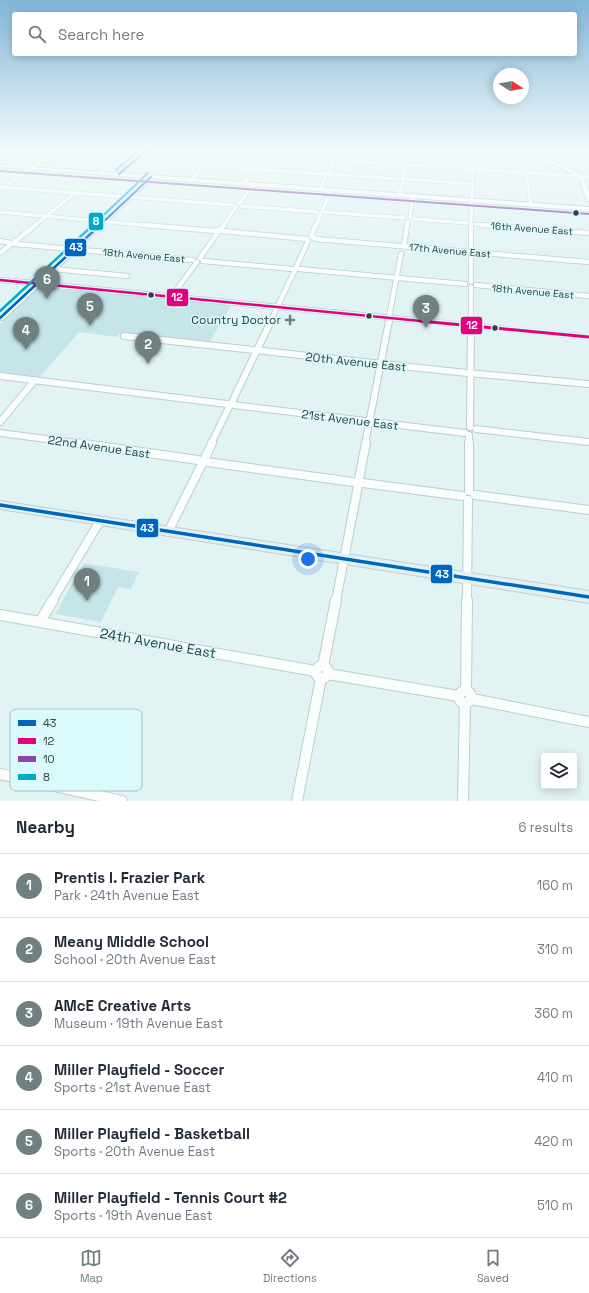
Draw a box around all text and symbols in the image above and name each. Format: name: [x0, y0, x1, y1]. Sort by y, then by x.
search box: [12, 12, 577, 56]
icon: search: [26, 23, 48, 45]
text: Search here: [58, 25, 144, 44]
north arrow: [493, 68, 529, 104]
unlabelled marker: [571, 208, 581, 218]
line badge: 8: [88, 212, 104, 231]
text: 8: [93, 214, 100, 228]
street label: 16th Avenue East: [490, 219, 574, 238]
line badge: 43: [64, 238, 87, 257]
text: 43: [69, 240, 83, 254]
street label: 17th Avenue East: [409, 240, 492, 261]
street label: 18th Avenue East: [102, 245, 186, 266]
pin: 6: [34, 266, 60, 299]
street label: 18th Avenue East: [491, 281, 575, 302]
line badge: 12: [166, 288, 189, 307]
unlabelled marker: [146, 290, 156, 300]
text: 12: [171, 290, 183, 304]
pin: 5: [77, 293, 103, 326]
pin: 3: [413, 295, 439, 328]
unlabelled marker: [364, 311, 374, 321]
place label: Country Doctor: [191, 312, 281, 328]
marker: Country Doctor: [284, 314, 296, 326]
line badge: 12: [460, 316, 483, 335]
pin: 4: [13, 317, 39, 350]
text: 12: [466, 318, 478, 332]
unlabelled marker: [490, 323, 500, 333]
pin: 2: [135, 331, 161, 364]
street label: 20th Avenue East: [305, 349, 407, 375]
street label: 21st Avenue East: [301, 406, 399, 434]
street label: 22nd Avenue East: [47, 432, 151, 462]
line badge: 43: [136, 518, 159, 538]
text: 43: [140, 521, 154, 535]
your location: [298, 549, 318, 569]
line badge: 43: [430, 564, 453, 584]
text: 43: [435, 567, 449, 581]
pin: 1: [74, 568, 100, 601]
street label: 24th Avenue East: [98, 624, 218, 662]
legend: [10, 709, 142, 791]
text: 43: [43, 716, 57, 730]
text: 12: [43, 734, 55, 748]
text: 10: [43, 752, 55, 766]
map controls: [541, 753, 577, 789]
button: layers: [541, 753, 577, 789]
text: 8: [43, 770, 50, 784]
text: Nearby: [16, 816, 75, 838]
text: 6 results: [519, 819, 573, 836]
text: Prentis I. Frazier Park: [54, 868, 205, 887]
text: 1: [26, 877, 32, 894]
text: 160 m: [537, 877, 573, 894]
text: Park · 24th Avenue East: [54, 887, 200, 904]
text: Meany Middle School: [54, 932, 209, 951]
text: 2: [25, 941, 33, 958]
text: 310 m: [537, 941, 573, 958]
text: School · 20th Avenue East: [54, 951, 216, 968]
text: AMcE Creative Arts: [54, 996, 191, 1015]
text: 3: [25, 1005, 33, 1022]
text: 360 m: [534, 1005, 573, 1022]
text: Museum · 19th Avenue East: [54, 1015, 223, 1032]
text: Miller Playfield - Soccer: [54, 1060, 224, 1079]
text: 4: [25, 1069, 33, 1086]
text: 410 m: [537, 1069, 573, 1086]
text: Sports · 21st Avenue East: [54, 1079, 211, 1096]
text: Miller Playfield - Basketball: [54, 1124, 250, 1143]
text: 5: [25, 1133, 33, 1150]
text: 420 m: [534, 1133, 573, 1150]
text: Sports · 20th Avenue East: [54, 1143, 215, 1160]
text: Miller Playfield - Tennis Court #2: [54, 1188, 287, 1207]
text: 6: [25, 1197, 33, 1214]
text: 510 m: [537, 1197, 573, 1214]
text: Sports · 19th Avenue East: [54, 1207, 212, 1224]
tab: Map: [80, 1247, 103, 1285]
tab: Directions: [263, 1247, 317, 1285]
tab: Saved: [477, 1247, 509, 1285]

